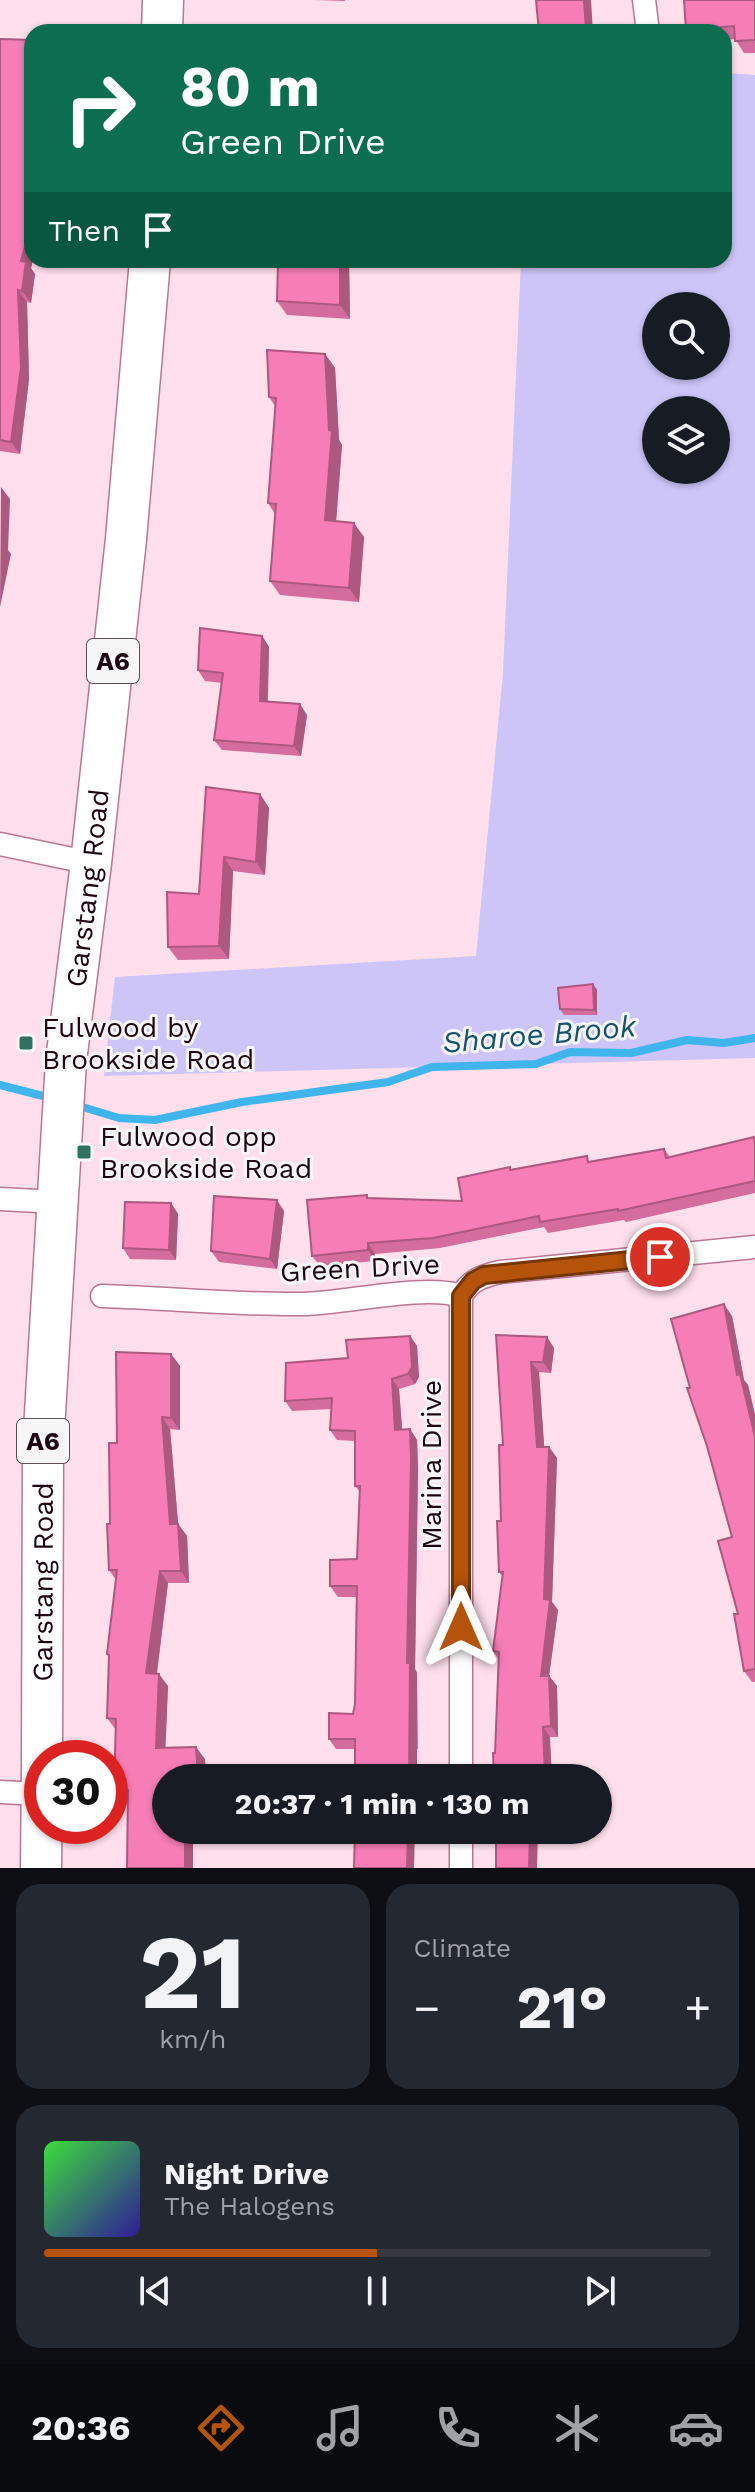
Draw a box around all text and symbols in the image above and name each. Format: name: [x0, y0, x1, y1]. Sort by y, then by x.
text: 80 m: [180, 54, 320, 120]
icon: right: [48, 56, 152, 160]
text: Green Drive: [180, 121, 386, 163]
icon: arrive: [136, 208, 180, 252]
text: Then: [48, 213, 120, 248]
map controls: [642, 292, 730, 484]
button: search: [642, 292, 730, 380]
button: layers: [642, 396, 730, 484]
road number: A6: [87, 639, 139, 683]
street label: Garstang Road: [59, 787, 115, 989]
water label: Sharoe Brook: [441, 1008, 639, 1060]
place label: Fulwood by Brookside Road: [42, 1011, 254, 1076]
marker: Fulwood by Brookside Road: [17, 1034, 35, 1052]
place label: Fulwood opp Brookside Road: [100, 1120, 312, 1185]
marker: Fulwood opp Brookside Road: [75, 1143, 93, 1161]
pin: [626, 1223, 694, 1291]
icon: arrive: [638, 1235, 682, 1279]
street label: Green Drive: [279, 1247, 441, 1289]
street label: Marina Drive: [415, 1380, 448, 1550]
road number: A6: [17, 1419, 69, 1463]
street label: Garstang Road: [26, 1482, 59, 1682]
position arrow: [419, 1585, 503, 1669]
speed limit sign: 30: [24, 1740, 128, 1844]
text: 20:37 · 1 min · 130 m: [235, 1786, 529, 1821]
text: 21: [139, 1911, 246, 2033]
text: Climate: [414, 1933, 511, 1963]
text: 21°: [517, 1972, 608, 2043]
text: −: [414, 1982, 440, 2034]
text: +: [684, 1982, 711, 2034]
text: km/h: [159, 2024, 226, 2054]
text: Night Drive: [164, 2156, 329, 2191]
text: The Halogens: [164, 2191, 335, 2221]
icon: previous: [133, 2269, 177, 2313]
icon: pause: [355, 2269, 399, 2313]
icon: next: [578, 2269, 622, 2313]
icon: directions: [193, 2400, 249, 2456]
icon: music: [312, 2400, 368, 2456]
icon: phone: [430, 2400, 486, 2456]
icon: climate: [549, 2400, 605, 2456]
icon: car: [668, 2400, 724, 2456]
text: 20:36: [31, 2407, 130, 2449]

